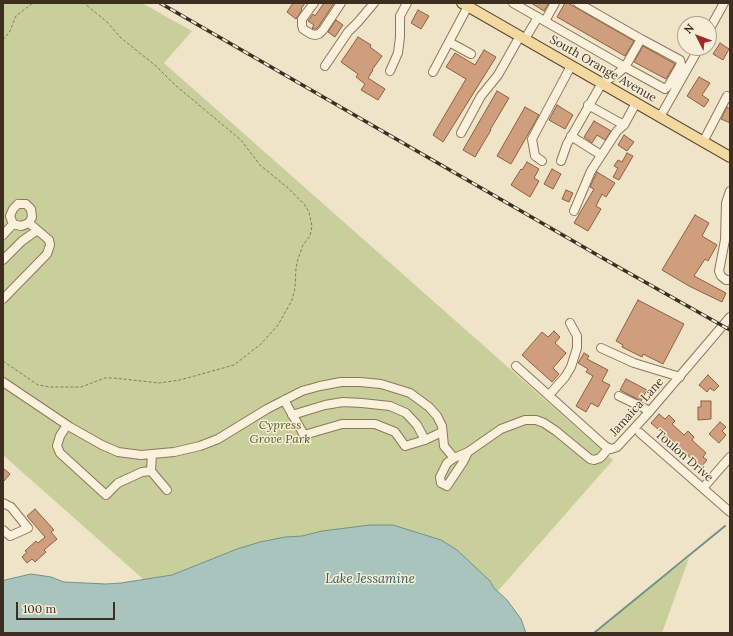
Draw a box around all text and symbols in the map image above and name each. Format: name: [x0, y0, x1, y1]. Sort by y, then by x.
north arrow: [677, 16, 717, 56]
text: N: [681, 21, 697, 36]
street label: South Orange Avenue: [547, 33, 659, 105]
street label: Jamaica Lane: [607, 375, 667, 439]
park label: Cypress Grove Park: [250, 419, 310, 447]
street label: Toulon Drive: [652, 427, 716, 485]
water label: Lake Jessamine: [325, 571, 415, 587]
scale bar: [18, 594, 117, 620]
text: 100 m: [23, 601, 56, 616]

